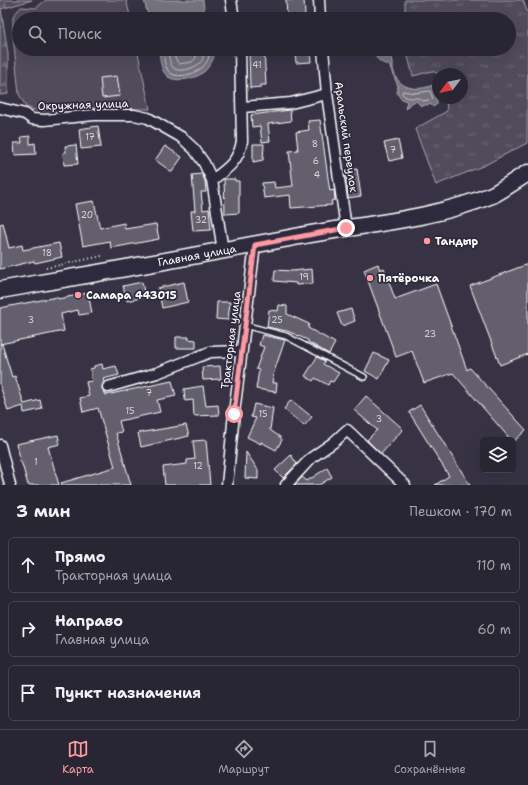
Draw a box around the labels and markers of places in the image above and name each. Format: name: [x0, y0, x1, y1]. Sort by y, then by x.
place label: Тандыр: [435, 234, 479, 249]
marker: Тандыр: [422, 236, 432, 246]
place label: Пятёрочка: [378, 271, 440, 286]
marker: Пятёрочка: [365, 273, 375, 283]
place label: Самара 443015: [86, 288, 177, 303]
marker: Самара 443015: [73, 290, 83, 300]

